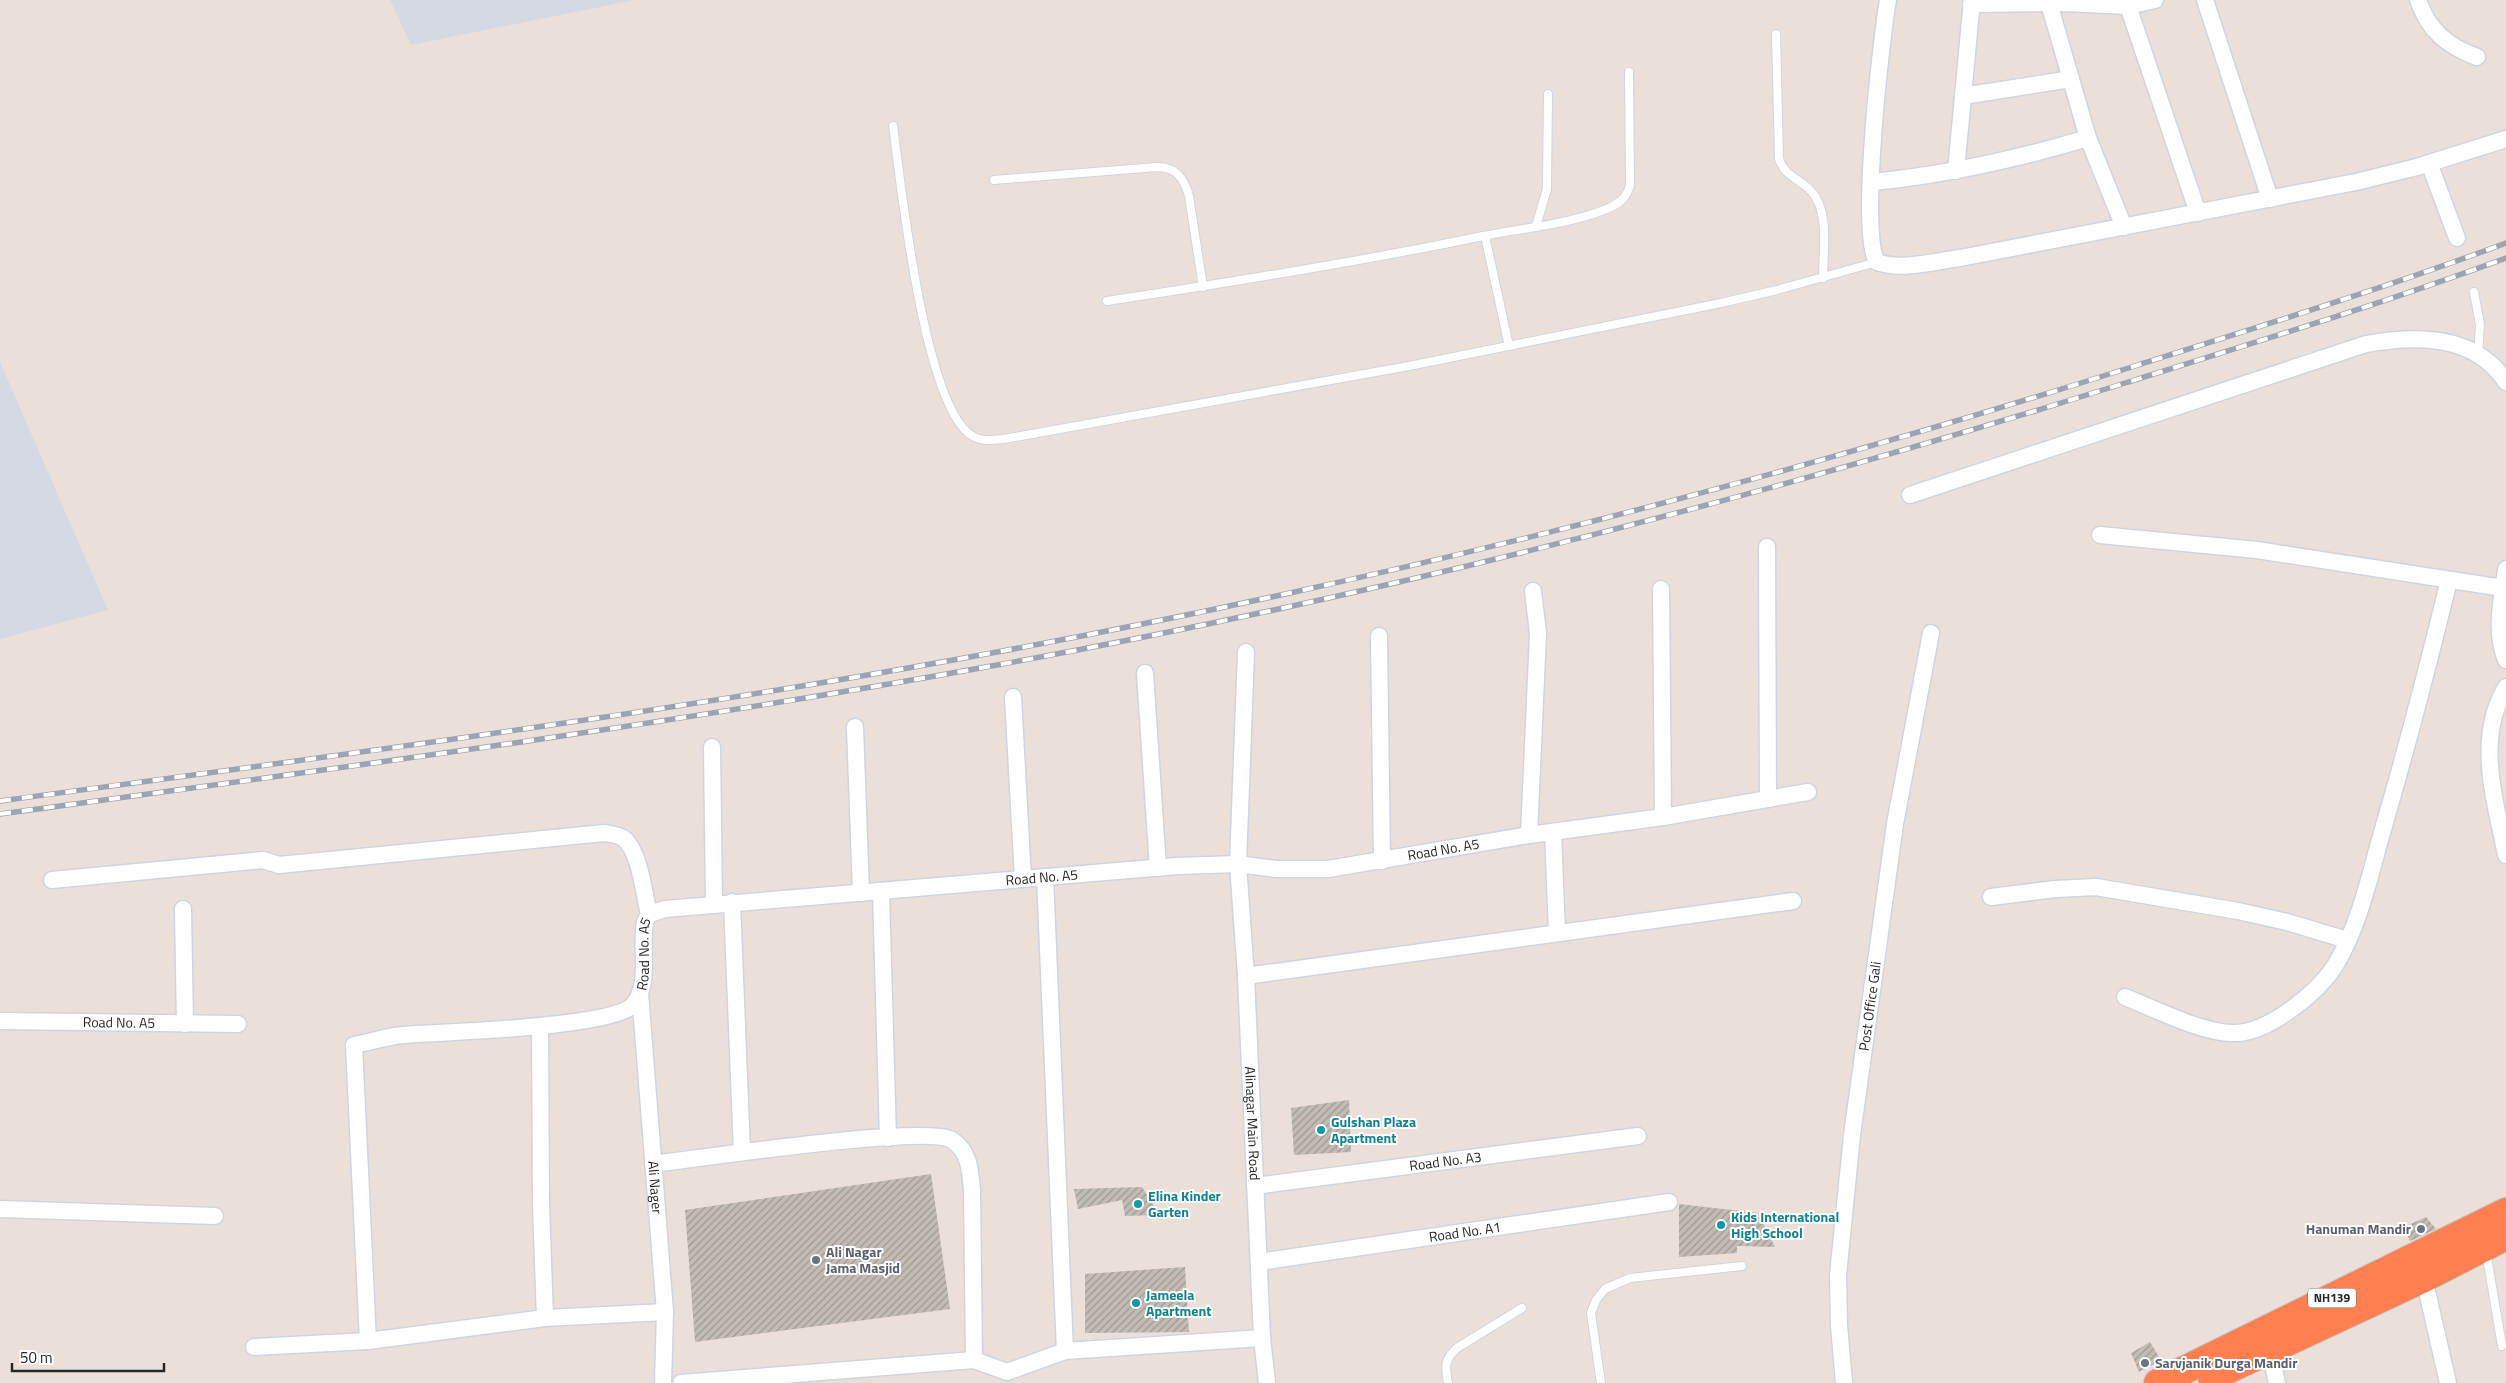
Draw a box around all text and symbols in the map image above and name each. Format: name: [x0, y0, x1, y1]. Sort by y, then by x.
street label: Road No. A5: [1406, 833, 1481, 865]
street label: Road No. A5: [1005, 863, 1079, 890]
street label: Road No. A5: [630, 913, 656, 992]
street label: Post Office Gali: [1853, 960, 1886, 1052]
street label: Road No. A5: [83, 1011, 156, 1033]
street label: Alinagar Main Road: [1240, 1066, 1266, 1181]
place label: Gulshan Plaza Apartment: [1331, 1111, 1416, 1148]
marker: Gulshan Plaza Apartment: [1315, 1124, 1327, 1136]
street label: Road No. A3: [1408, 1146, 1483, 1176]
street label: Ali Nager: [643, 1160, 668, 1215]
place label: Elina Kinder Garten: [1148, 1185, 1221, 1222]
marker: Elina Kinder Garten: [1132, 1198, 1144, 1210]
place label: Kids International High School: [1731, 1206, 1839, 1243]
street label: Road No. A1: [1427, 1216, 1502, 1247]
place label: Hanuman Mandir: [2306, 1218, 2411, 1239]
marker: Kids International High School: [1715, 1219, 1727, 1231]
marker: Hanuman Mandir: [2415, 1223, 2427, 1235]
place label: Ali Nagar Jama Masjid: [826, 1241, 900, 1278]
marker: Ali Nagar Jama Masjid: [810, 1254, 822, 1266]
place label: Jameela Apartment: [1146, 1284, 1211, 1321]
road number: NH139: [2308, 1289, 2356, 1308]
marker: Jameela Apartment: [1130, 1297, 1142, 1309]
scale bar: [12, 1340, 165, 1372]
text: 50 m: [20, 1346, 53, 1369]
place label: Sarvjanik Durga Mandir: [2155, 1352, 2297, 1373]
marker: Sarvjanik Durga Mandir: [2139, 1357, 2151, 1369]

